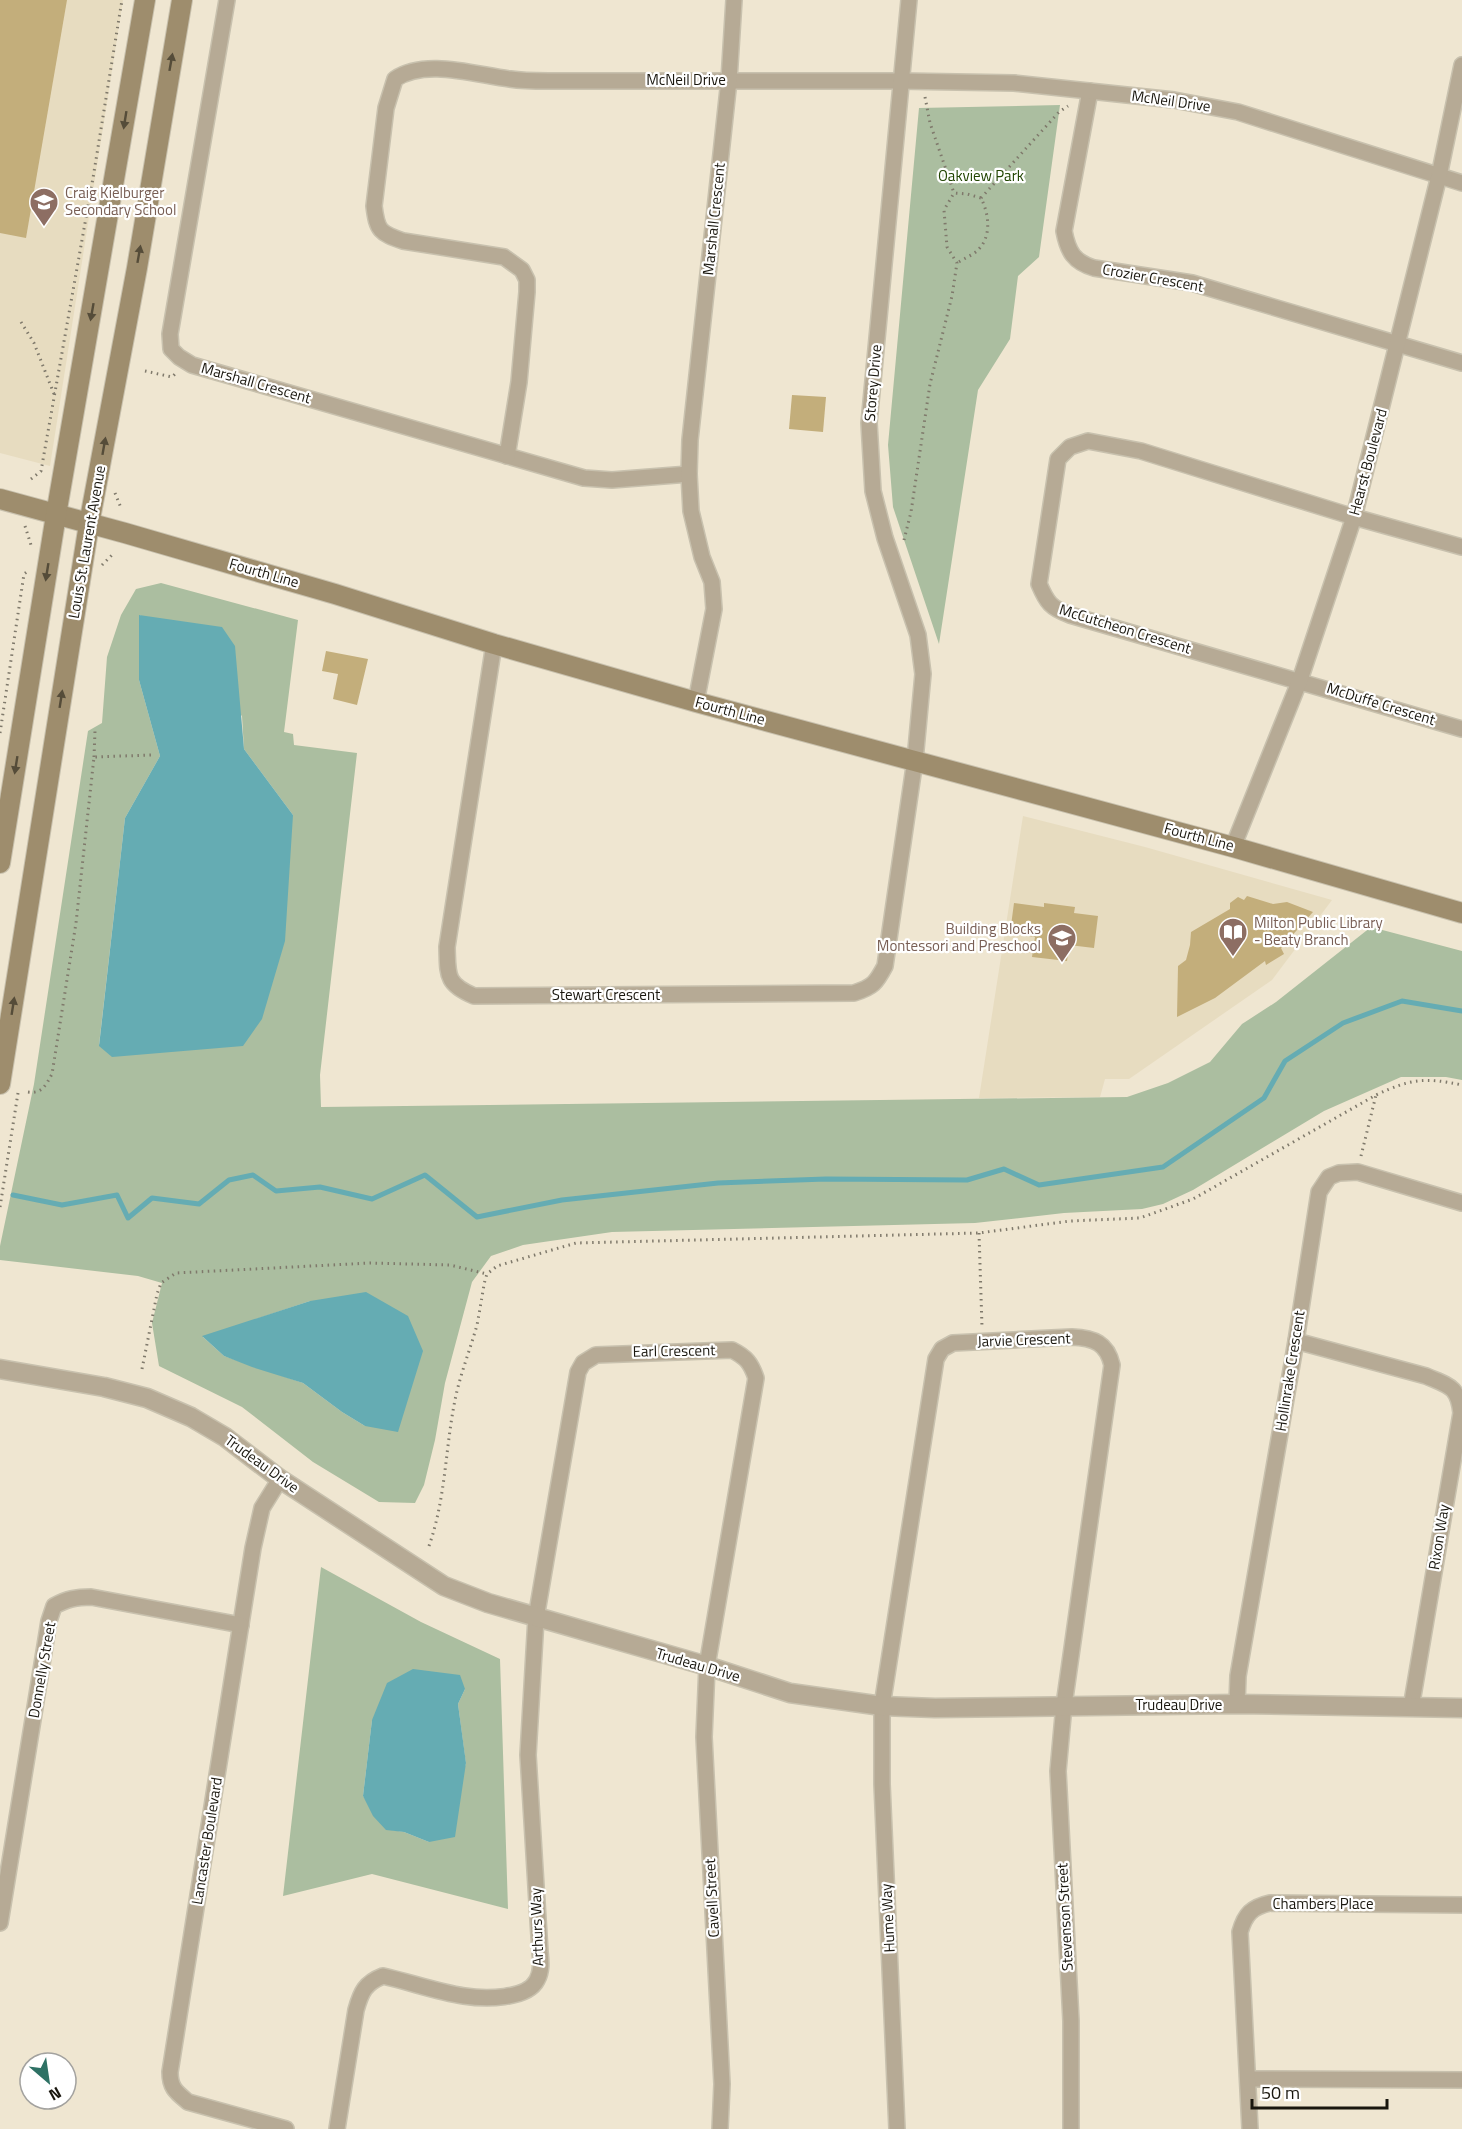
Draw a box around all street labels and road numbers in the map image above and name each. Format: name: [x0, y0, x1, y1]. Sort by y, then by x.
street label: McNeil Drive: [646, 68, 726, 91]
street label: McNeil Drive: [1130, 84, 1212, 117]
street label: Marshall Crescent: [696, 161, 731, 276]
street label: Crozier Crescent: [1101, 257, 1206, 298]
street label: Storey Drive: [858, 344, 887, 422]
street label: Marshall Crescent: [199, 356, 314, 409]
street label: Hearst Boulevard: [1342, 406, 1393, 518]
street label: Louis St. Laurent Avenue: [62, 464, 111, 620]
street label: Fourth Line: [227, 552, 302, 593]
street label: McCutcheon Crescent: [1056, 598, 1195, 660]
street label: McDuffe Crescent: [1324, 676, 1439, 731]
street label: Fourth Line: [693, 690, 768, 731]
street label: Fourth Line: [1162, 816, 1237, 857]
street label: Stewart Crescent: [552, 983, 661, 1006]
street label: Hollinrake Crescent: [1269, 1308, 1311, 1433]
street label: Jarvie Crescent: [977, 1326, 1072, 1353]
street label: Earl Crescent: [632, 1338, 716, 1363]
street label: Trudeau Drive: [220, 1429, 304, 1498]
street label: Rixon Way: [1422, 1502, 1455, 1571]
street label: Donnelly Street: [22, 1619, 61, 1720]
street label: Trudeau Drive: [653, 1641, 743, 1688]
street label: Trudeau Drive: [1136, 1693, 1222, 1716]
street label: Lancaster Boulevard: [185, 1776, 228, 1906]
street label: Cavell Street: [698, 1857, 725, 1938]
street label: Stevenson Street: [1050, 1862, 1079, 1972]
street label: Hume Way: [874, 1883, 901, 1953]
street label: Arthurs Way: [524, 1887, 549, 1967]
street label: Chambers Place: [1272, 1892, 1374, 1915]

